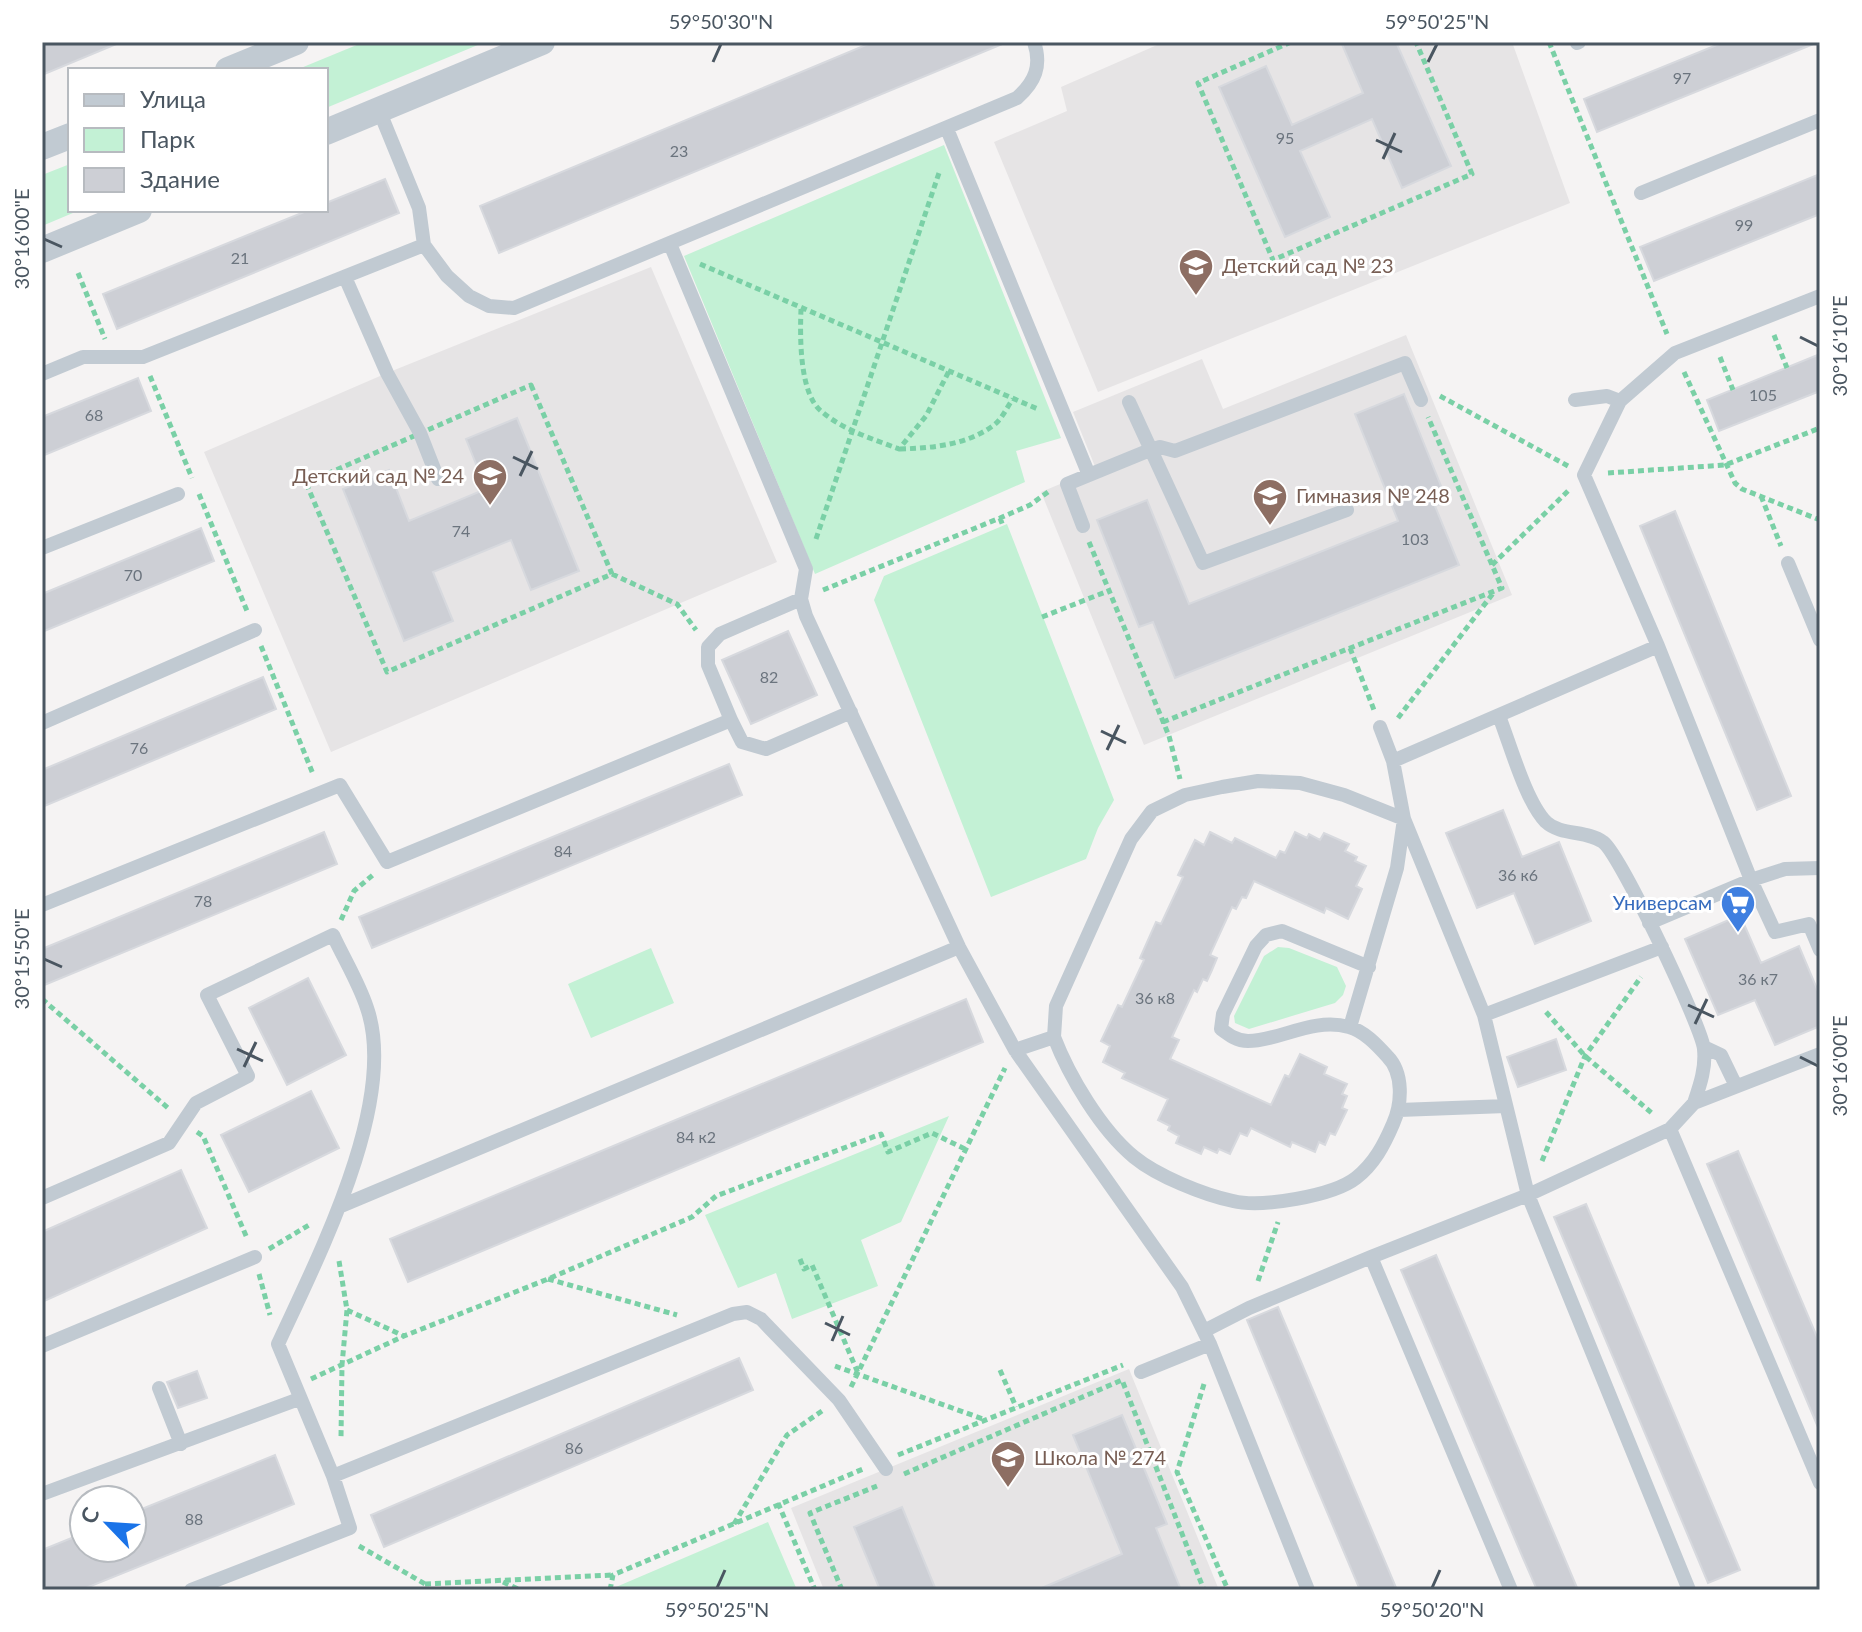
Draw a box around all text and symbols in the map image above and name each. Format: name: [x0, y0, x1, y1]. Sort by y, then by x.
text: 59°50'30"N: [669, 9, 773, 33]
text: 59°50'25"N: [1385, 9, 1489, 33]
legend: [68, 68, 328, 212]
house number: 97: [1673, 68, 1691, 87]
text: Улица: [140, 84, 206, 113]
text: Парк: [140, 124, 196, 153]
house number: 95: [1276, 128, 1294, 147]
house number: 23: [670, 141, 688, 160]
text: Здание: [140, 164, 220, 193]
text: 30°16'00"E: [9, 189, 33, 289]
house number: 99: [1735, 215, 1753, 234]
school or university icon: Детский сад № 23: [1177, 247, 1215, 297]
house number: 21: [231, 248, 249, 267]
place label: Детский сад № 23: [1222, 253, 1394, 277]
text: 30°16'10"E: [1827, 296, 1851, 396]
house number: 105: [1749, 385, 1777, 404]
house number: 68: [85, 405, 103, 424]
school or university icon: Детский сад № 24: [471, 457, 509, 507]
place label: Детский сад № 24: [292, 463, 464, 487]
school or university icon: Гимназия № 248: [1251, 477, 1289, 527]
place label: Гимназия № 248: [1296, 483, 1450, 507]
house number: 74: [452, 521, 470, 540]
house number: 103: [1401, 529, 1429, 548]
house number: 70: [124, 565, 142, 584]
house number: 82: [760, 667, 778, 686]
house number: 76: [130, 738, 148, 757]
house number: 84: [554, 841, 572, 860]
house number: 36 к6: [1498, 865, 1538, 884]
supermarket icon: Универсам: [1719, 884, 1757, 934]
place label: Универсам: [1613, 890, 1712, 914]
house number: 78: [194, 891, 212, 910]
text: 30°15'50"E: [9, 909, 33, 1009]
house number: 36 к7: [1738, 969, 1778, 988]
house number: 36 к8: [1135, 988, 1175, 1007]
text: 30°16'00"E: [1827, 1016, 1851, 1116]
house number: 84 к2: [676, 1127, 716, 1146]
house number: 86: [565, 1438, 583, 1457]
school or university icon: Школа № 274: [989, 1439, 1027, 1489]
place label: Школа № 274: [1034, 1445, 1167, 1469]
north arrow: [68, 1484, 148, 1564]
text: С: [74, 1503, 105, 1528]
house number: 88: [185, 1509, 203, 1528]
text: 59°50'25"N: [665, 1597, 769, 1621]
text: 59°50'20"N: [1380, 1597, 1484, 1621]

